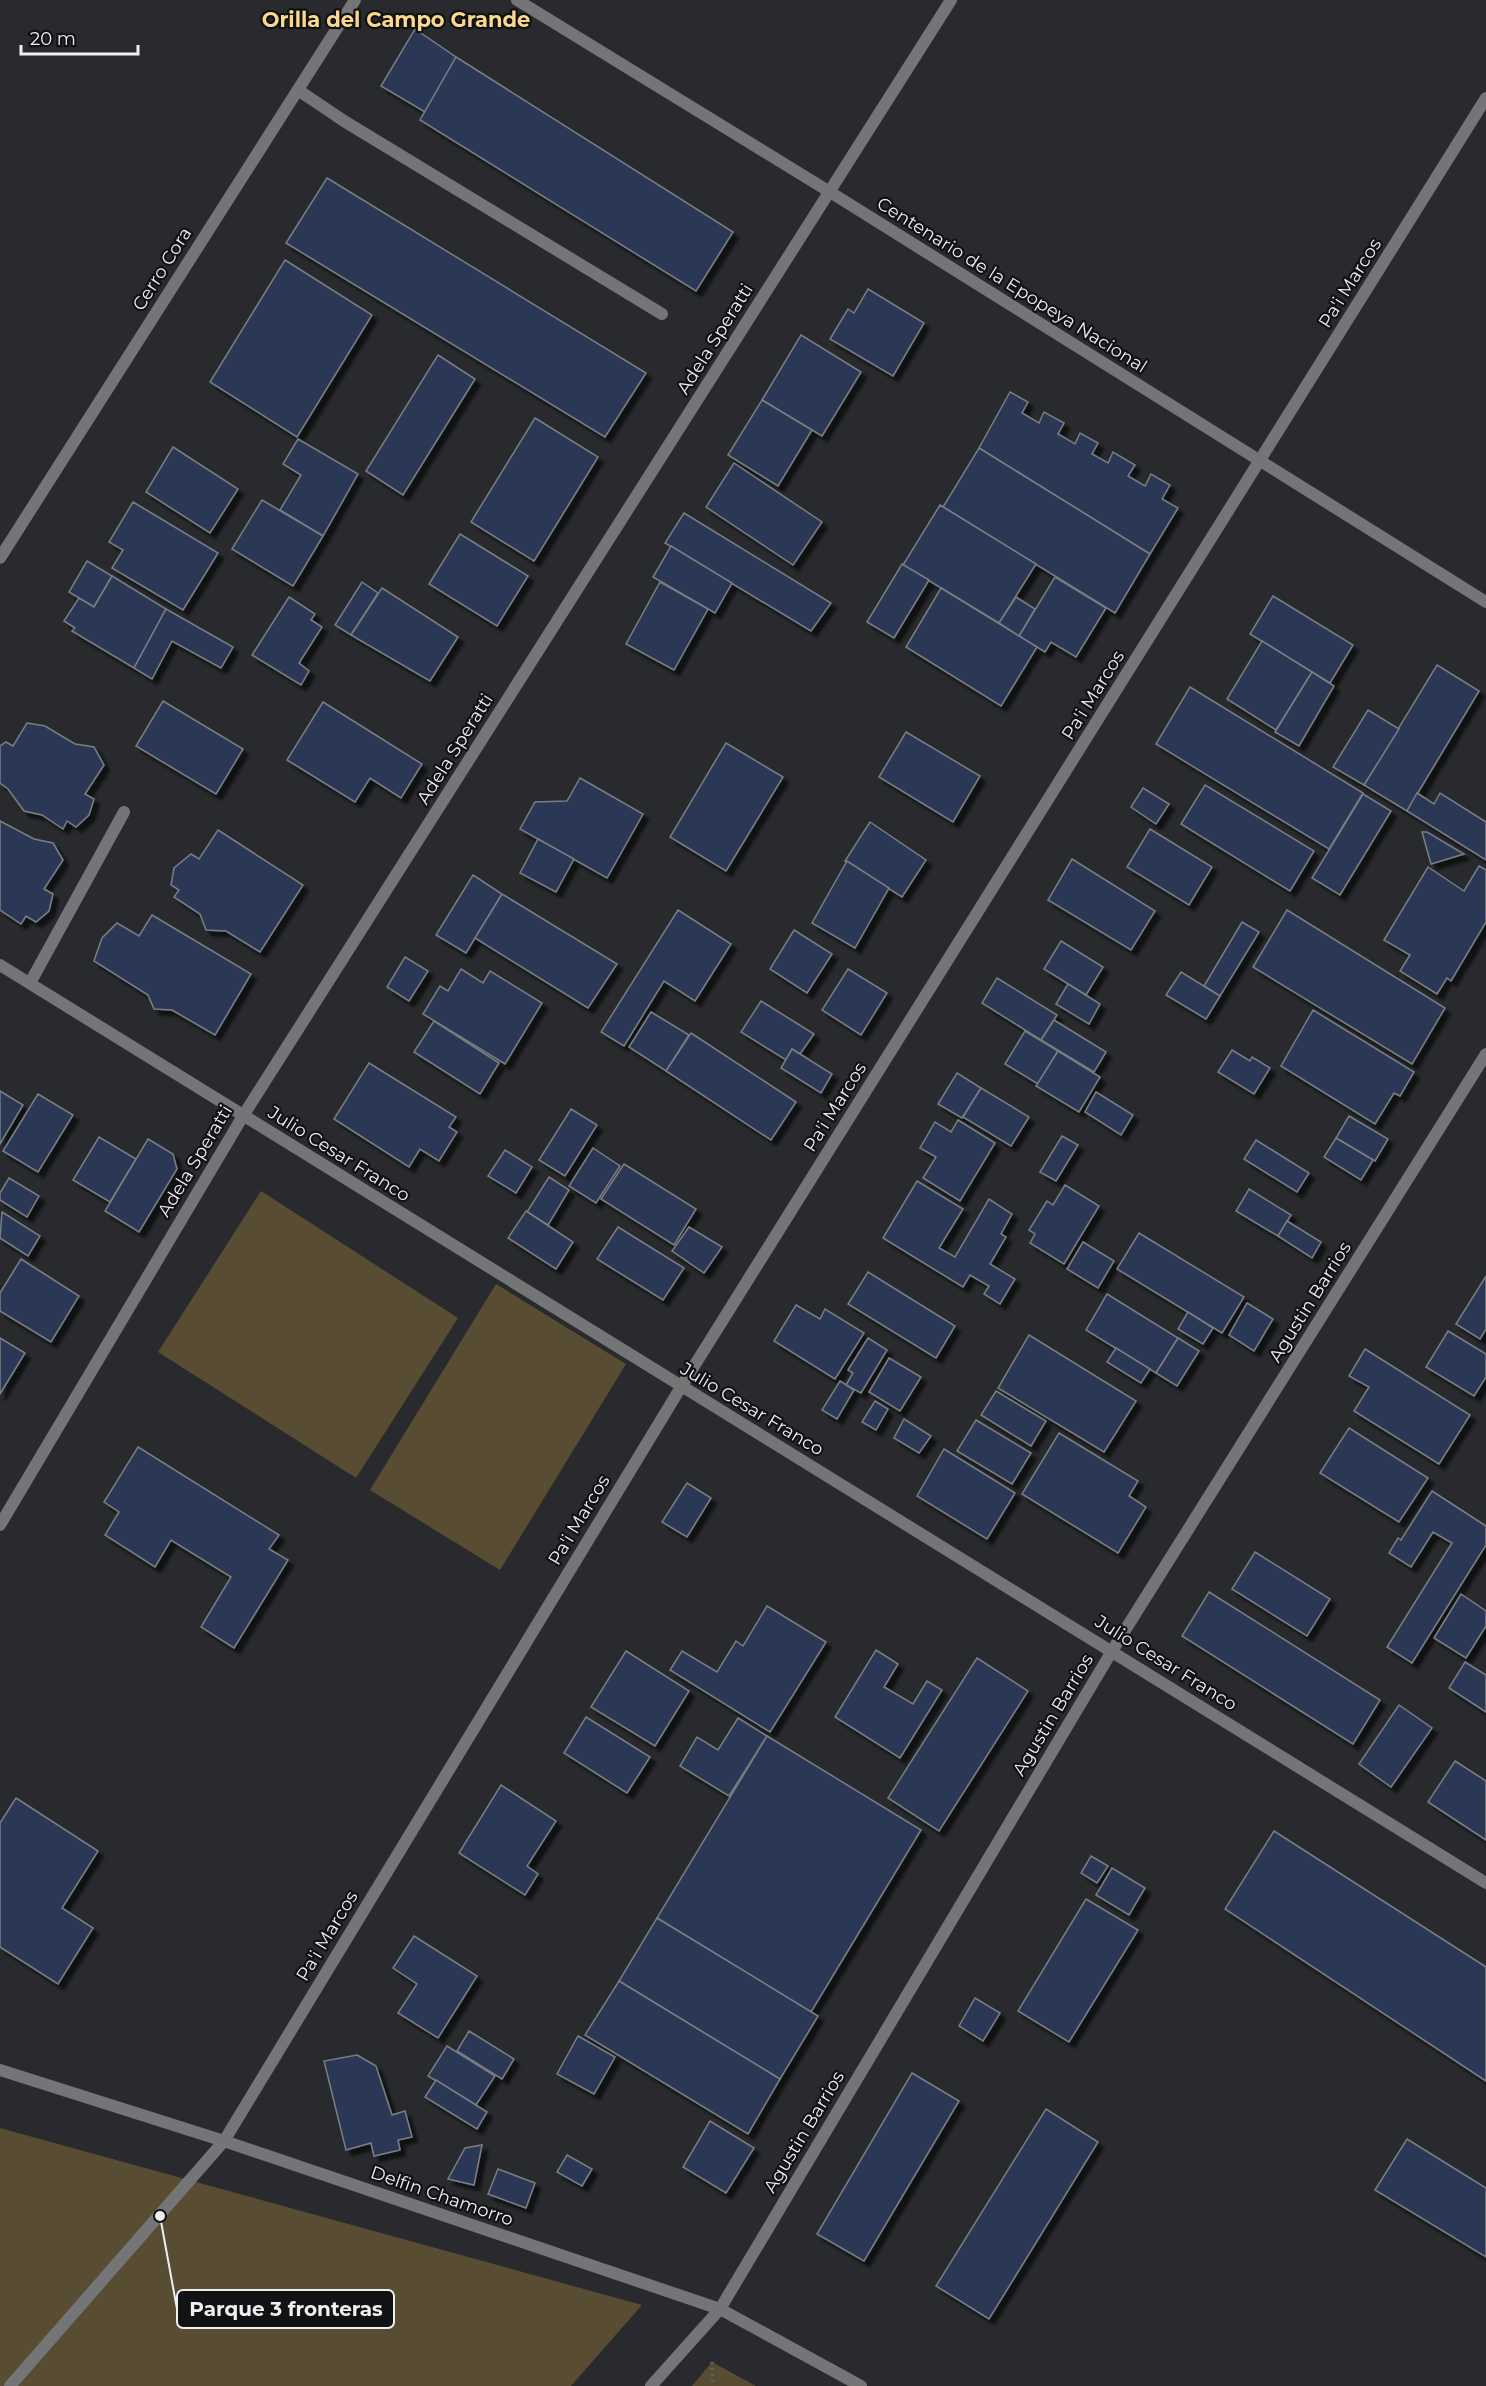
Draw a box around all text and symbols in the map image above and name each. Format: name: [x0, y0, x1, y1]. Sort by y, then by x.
district label: Orilla del Campo Grande: [262, 7, 530, 32]
scale bar: [21, 18, 138, 56]
text: 20 m: [30, 28, 76, 50]
street label: Centenario de la Epopeya Nacional: [873, 192, 1151, 378]
street label: Cerro Cora: [128, 223, 196, 315]
street label: Pa'i Marcos: [1314, 234, 1386, 332]
street label: Adela Speratti: [672, 280, 758, 398]
street label: Pa'i Marcos: [1057, 646, 1129, 744]
street label: Adela Speratti: [412, 690, 498, 808]
street label: Pa'i Marcos: [799, 1058, 871, 1156]
street label: Adela Speratti: [153, 1101, 237, 1221]
street label: Julio Cesar Franco: [263, 1101, 414, 1207]
street label: Agustin Barrios: [1264, 1237, 1356, 1366]
street label: Julio Cesar Franco: [676, 1357, 828, 1460]
street label: Pa'i Marcos: [543, 1471, 615, 1569]
street label: Julio Cesar Franco: [1090, 1610, 1241, 1716]
street label: Agustin Barrios: [1008, 1650, 1098, 1780]
street label: Pa'i Marcos: [291, 1887, 363, 1985]
street label: Agustin Barrios: [759, 2067, 849, 2197]
street label: Delfin Chamorro: [368, 2161, 516, 2231]
callout: Parque 3 fronteras: [177, 2290, 394, 2328]
text: Parque 3 fronteras: [189, 2297, 383, 2321]

